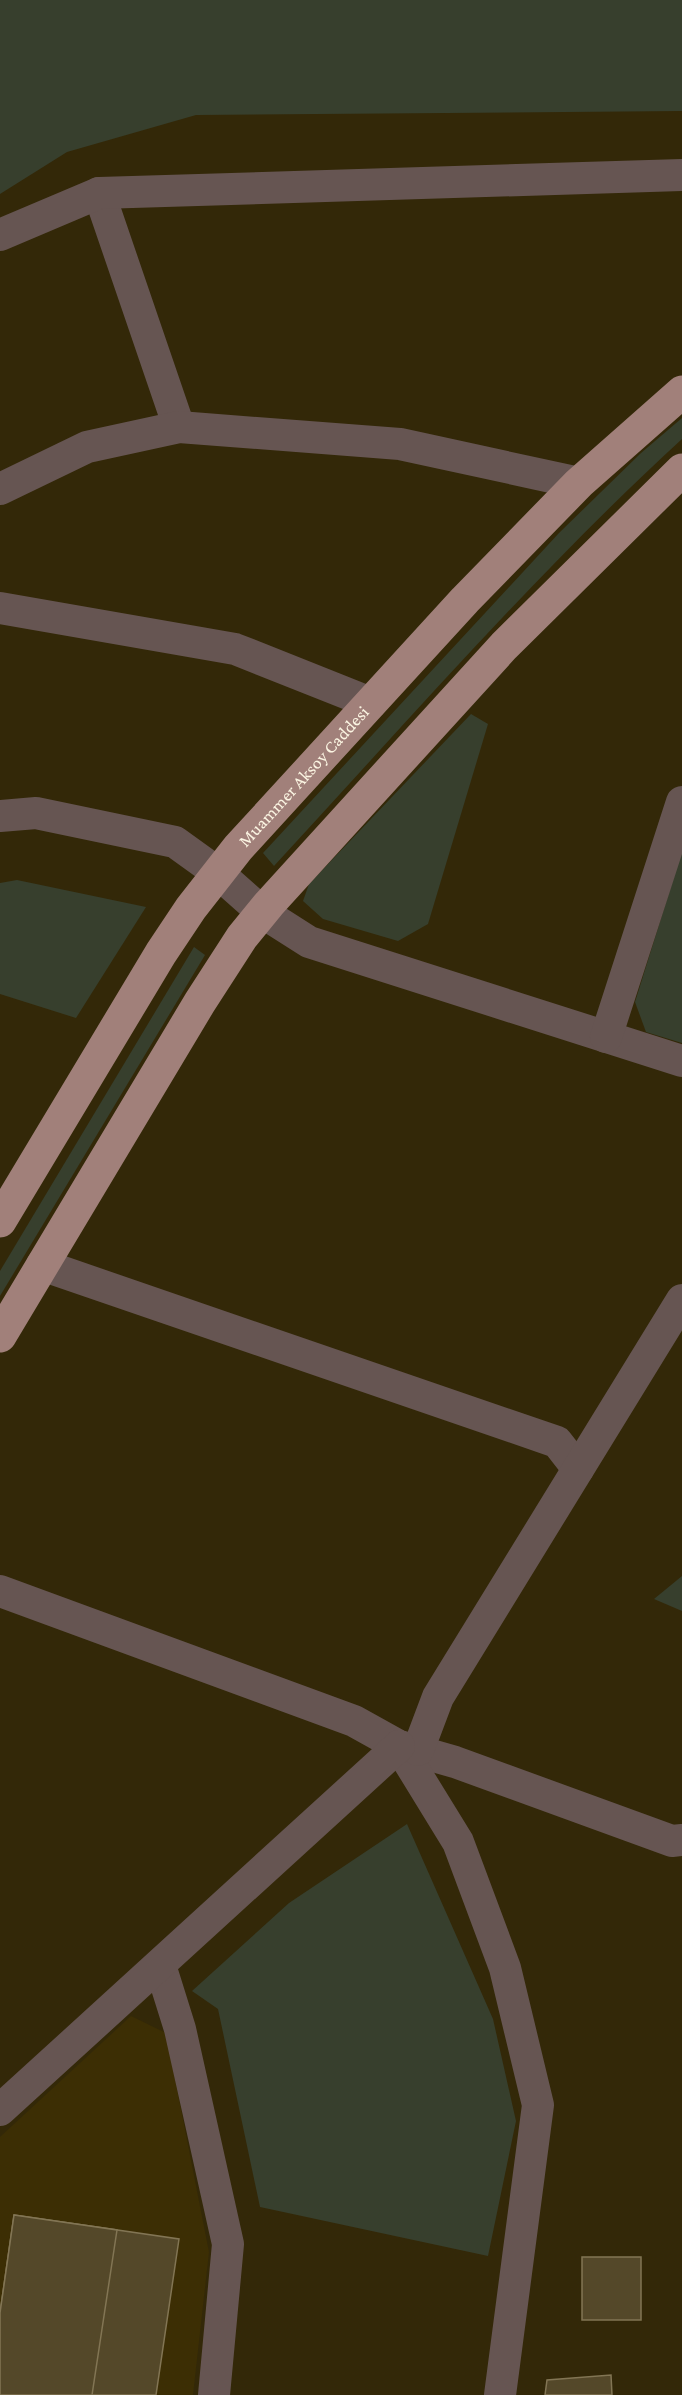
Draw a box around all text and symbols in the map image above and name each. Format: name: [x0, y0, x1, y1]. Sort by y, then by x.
street label: Muammer Aksoy Caddesi: [234, 702, 373, 851]

